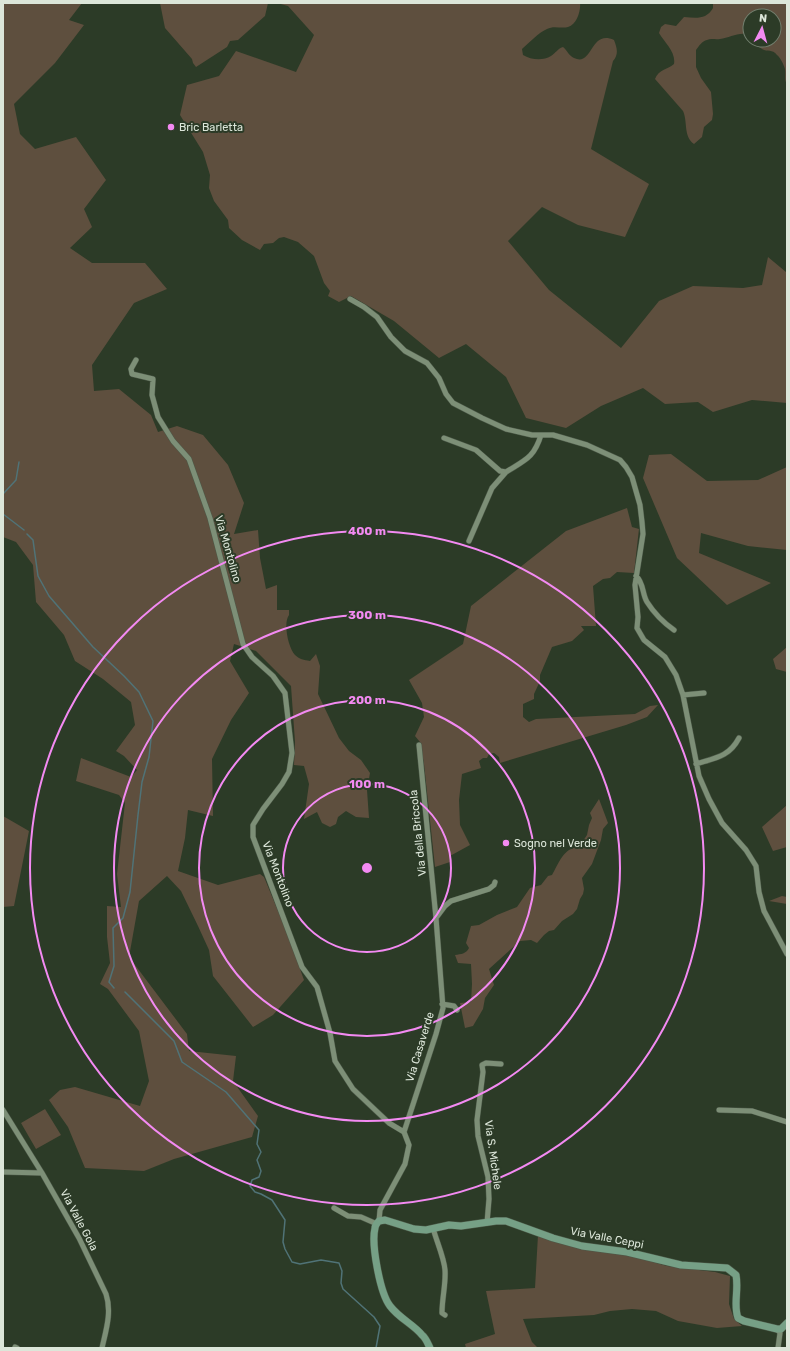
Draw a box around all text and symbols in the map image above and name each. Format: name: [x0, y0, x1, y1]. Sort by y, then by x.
north arrow: [742, 8, 782, 48]
text: N: [758, 12, 768, 25]
place label: Bric Barletta: [179, 121, 243, 134]
marker: Bric Barletta: [166, 122, 176, 132]
street label: Via Montolino: [212, 514, 244, 584]
text: 400 m: [348, 524, 386, 538]
text: 300 m: [348, 608, 386, 622]
text: 200 m: [348, 693, 386, 707]
text: 100 m: [349, 777, 385, 791]
street label: Via della Briccola: [407, 789, 429, 877]
place label: Sogno nel Verde: [514, 837, 597, 850]
marker: Sogno nel Verde: [501, 838, 511, 848]
street label: Via Montolino: [260, 839, 296, 909]
centre of rings: [360, 861, 374, 875]
street label: Via Casaverde: [403, 1010, 437, 1084]
street label: Via S. Michele: [482, 1119, 504, 1191]
street label: Via Valle Gola: [57, 1187, 101, 1253]
street label: Via Valle Ceppi: [569, 1225, 645, 1251]

